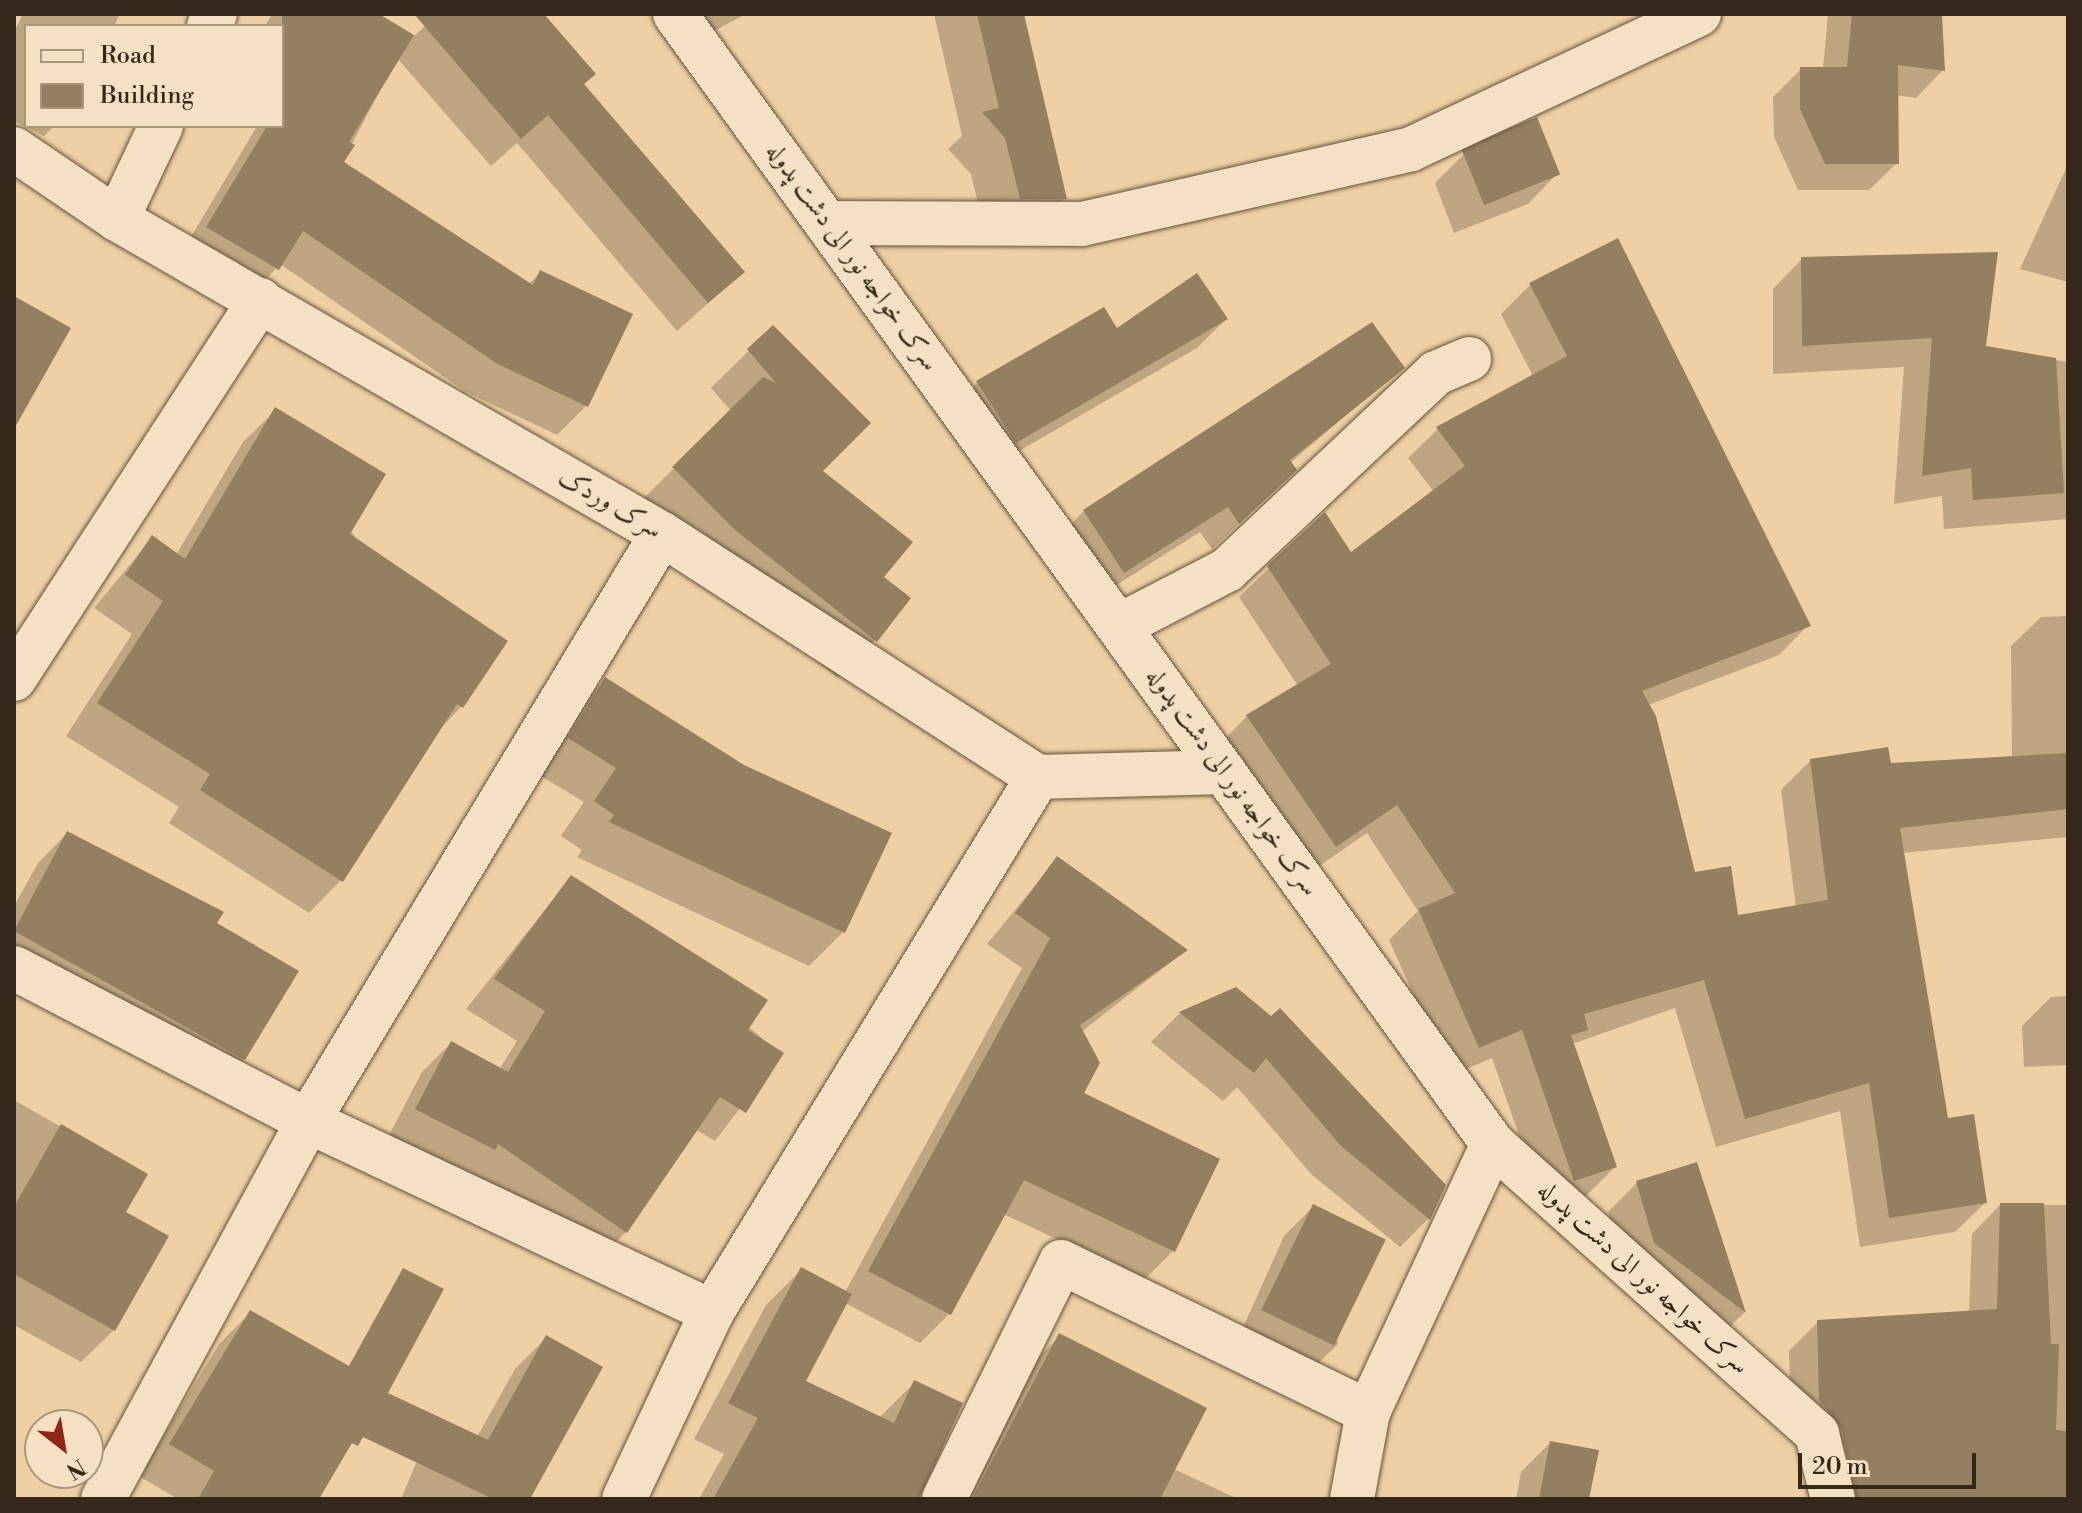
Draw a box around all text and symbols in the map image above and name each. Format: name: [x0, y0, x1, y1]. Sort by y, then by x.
legend: [24, 24, 284, 128]
text: Road: [100, 41, 156, 71]
text: Building: [100, 81, 194, 111]
street label: سرک خواجه نور الی دشت پدوله: [759, 137, 945, 377]
street label: سرک وردک: [552, 462, 668, 546]
street label: سرک خواجه نور الی دشت پدوله: [1139, 662, 1325, 902]
street label: سرک خواجه نور الی دشت پدوله: [1531, 1175, 1755, 1381]
north arrow: [24, 1409, 104, 1489]
scale bar: [1802, 1437, 1980, 1487]
text: N: [61, 1452, 90, 1484]
text: 20 m: [1812, 1452, 1868, 1482]

